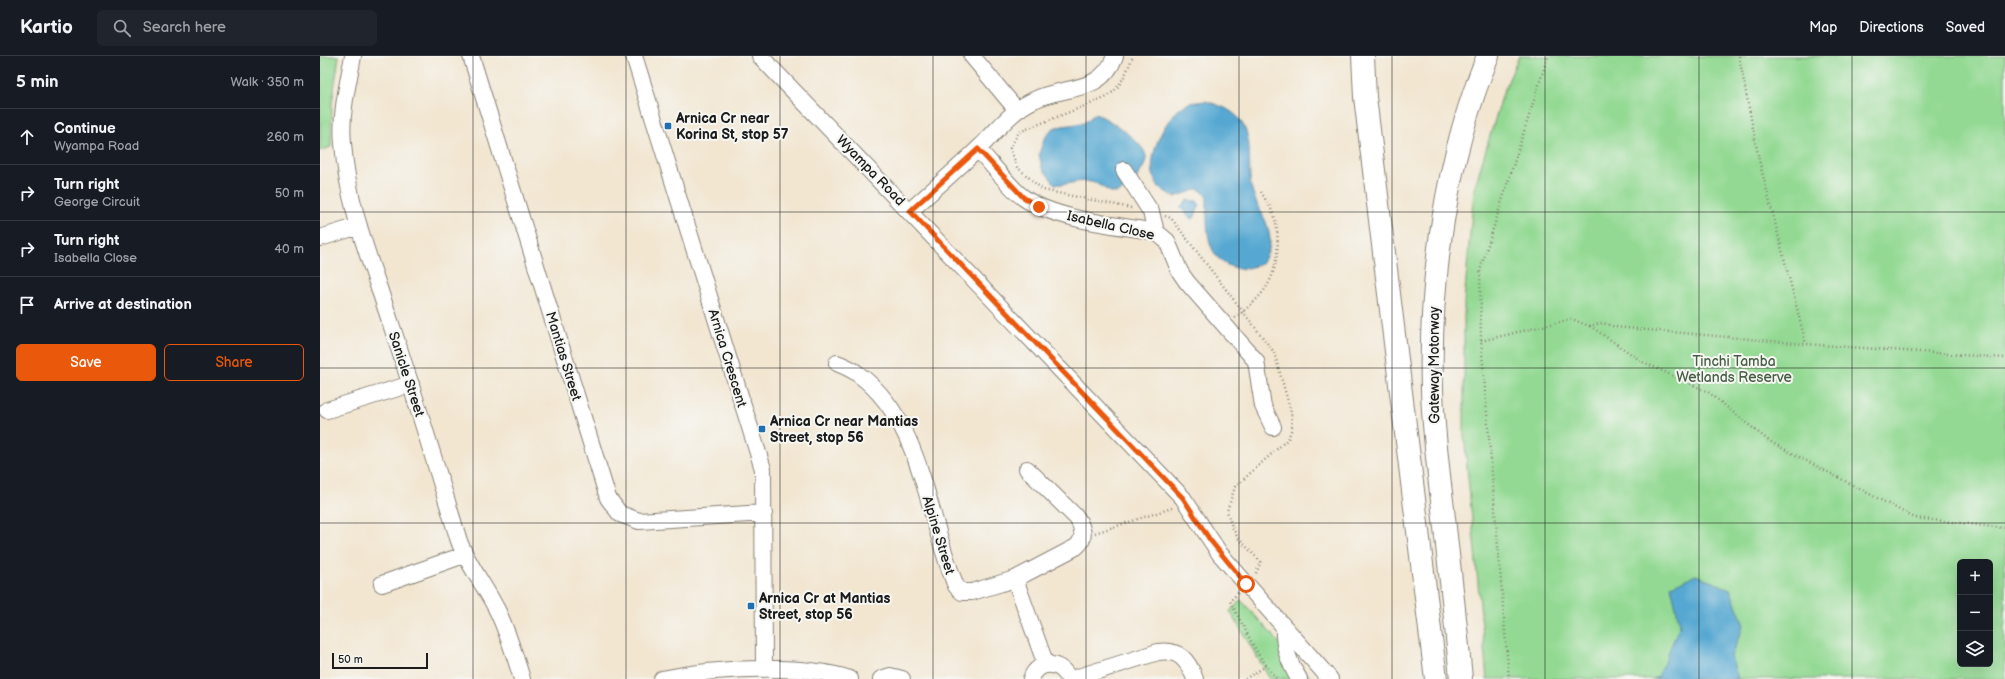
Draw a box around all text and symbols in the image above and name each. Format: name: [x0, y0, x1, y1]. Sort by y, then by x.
search box: [97, 10, 377, 46]
text: Kartio: [20, 16, 73, 39]
icon: search: [111, 17, 133, 39]
text: Search here: [143, 18, 226, 37]
text: Map: [1809, 19, 1837, 36]
text: Directions: [1859, 19, 1924, 36]
text: Saved: [1946, 19, 1985, 36]
text: 5 min: [16, 72, 59, 92]
text: Walk · 350 m: [230, 74, 304, 90]
place label: Arnica Cr near Korina St, stop 57: [675, 110, 789, 143]
text: Continue: [54, 119, 116, 138]
marker: Arnica Cr near Korina St, stop 57: [663, 121, 673, 131]
icon: ahead: [16, 126, 38, 148]
text: 260 m: [266, 129, 304, 145]
street label: Wyampa Road: [833, 131, 909, 209]
text: Wyampa Road: [54, 138, 139, 154]
text: Turn right: [54, 175, 119, 194]
icon: right: [16, 182, 38, 204]
text: 50 m: [275, 185, 304, 201]
text: George Circuit: [54, 194, 140, 210]
route end: [1030, 198, 1048, 216]
street label: Isabella Close: [1065, 207, 1156, 244]
text: Turn right: [54, 231, 119, 250]
icon: right: [16, 238, 38, 260]
text: 40 m: [274, 241, 304, 257]
text: Isabella Close: [54, 250, 137, 266]
icon: arrive: [16, 294, 38, 316]
text: Arrive at destination: [54, 295, 192, 314]
street label: Gateway Motorway: [1426, 306, 1443, 424]
street label: Arnica Crescent: [705, 307, 751, 410]
street label: Mantias Street: [542, 310, 585, 403]
street label: Sanicle Street: [385, 330, 428, 419]
button: Save: [16, 344, 156, 381]
button: Share: [164, 344, 304, 381]
park label: Tinchi Tamba Wetlands Reserve: [1676, 353, 1792, 386]
place label: Arnica Cr near Mantias Street, stop 56: [769, 413, 918, 446]
marker: Arnica Cr near Mantias Street, stop 56: [757, 424, 767, 434]
street label: Alpine Street: [919, 494, 959, 577]
map controls: [1957, 559, 1993, 667]
button: +: [1957, 559, 1993, 595]
route start: [1237, 575, 1255, 593]
place label: Arnica Cr at Mantias Street, stop 56: [758, 590, 890, 623]
button: −: [1957, 595, 1993, 631]
marker: Arnica Cr at Mantias Street, stop 56: [746, 601, 756, 611]
button: layers: [1957, 631, 1993, 667]
scale bar: [332, 651, 428, 670]
text: 50 m: [338, 653, 363, 666]

